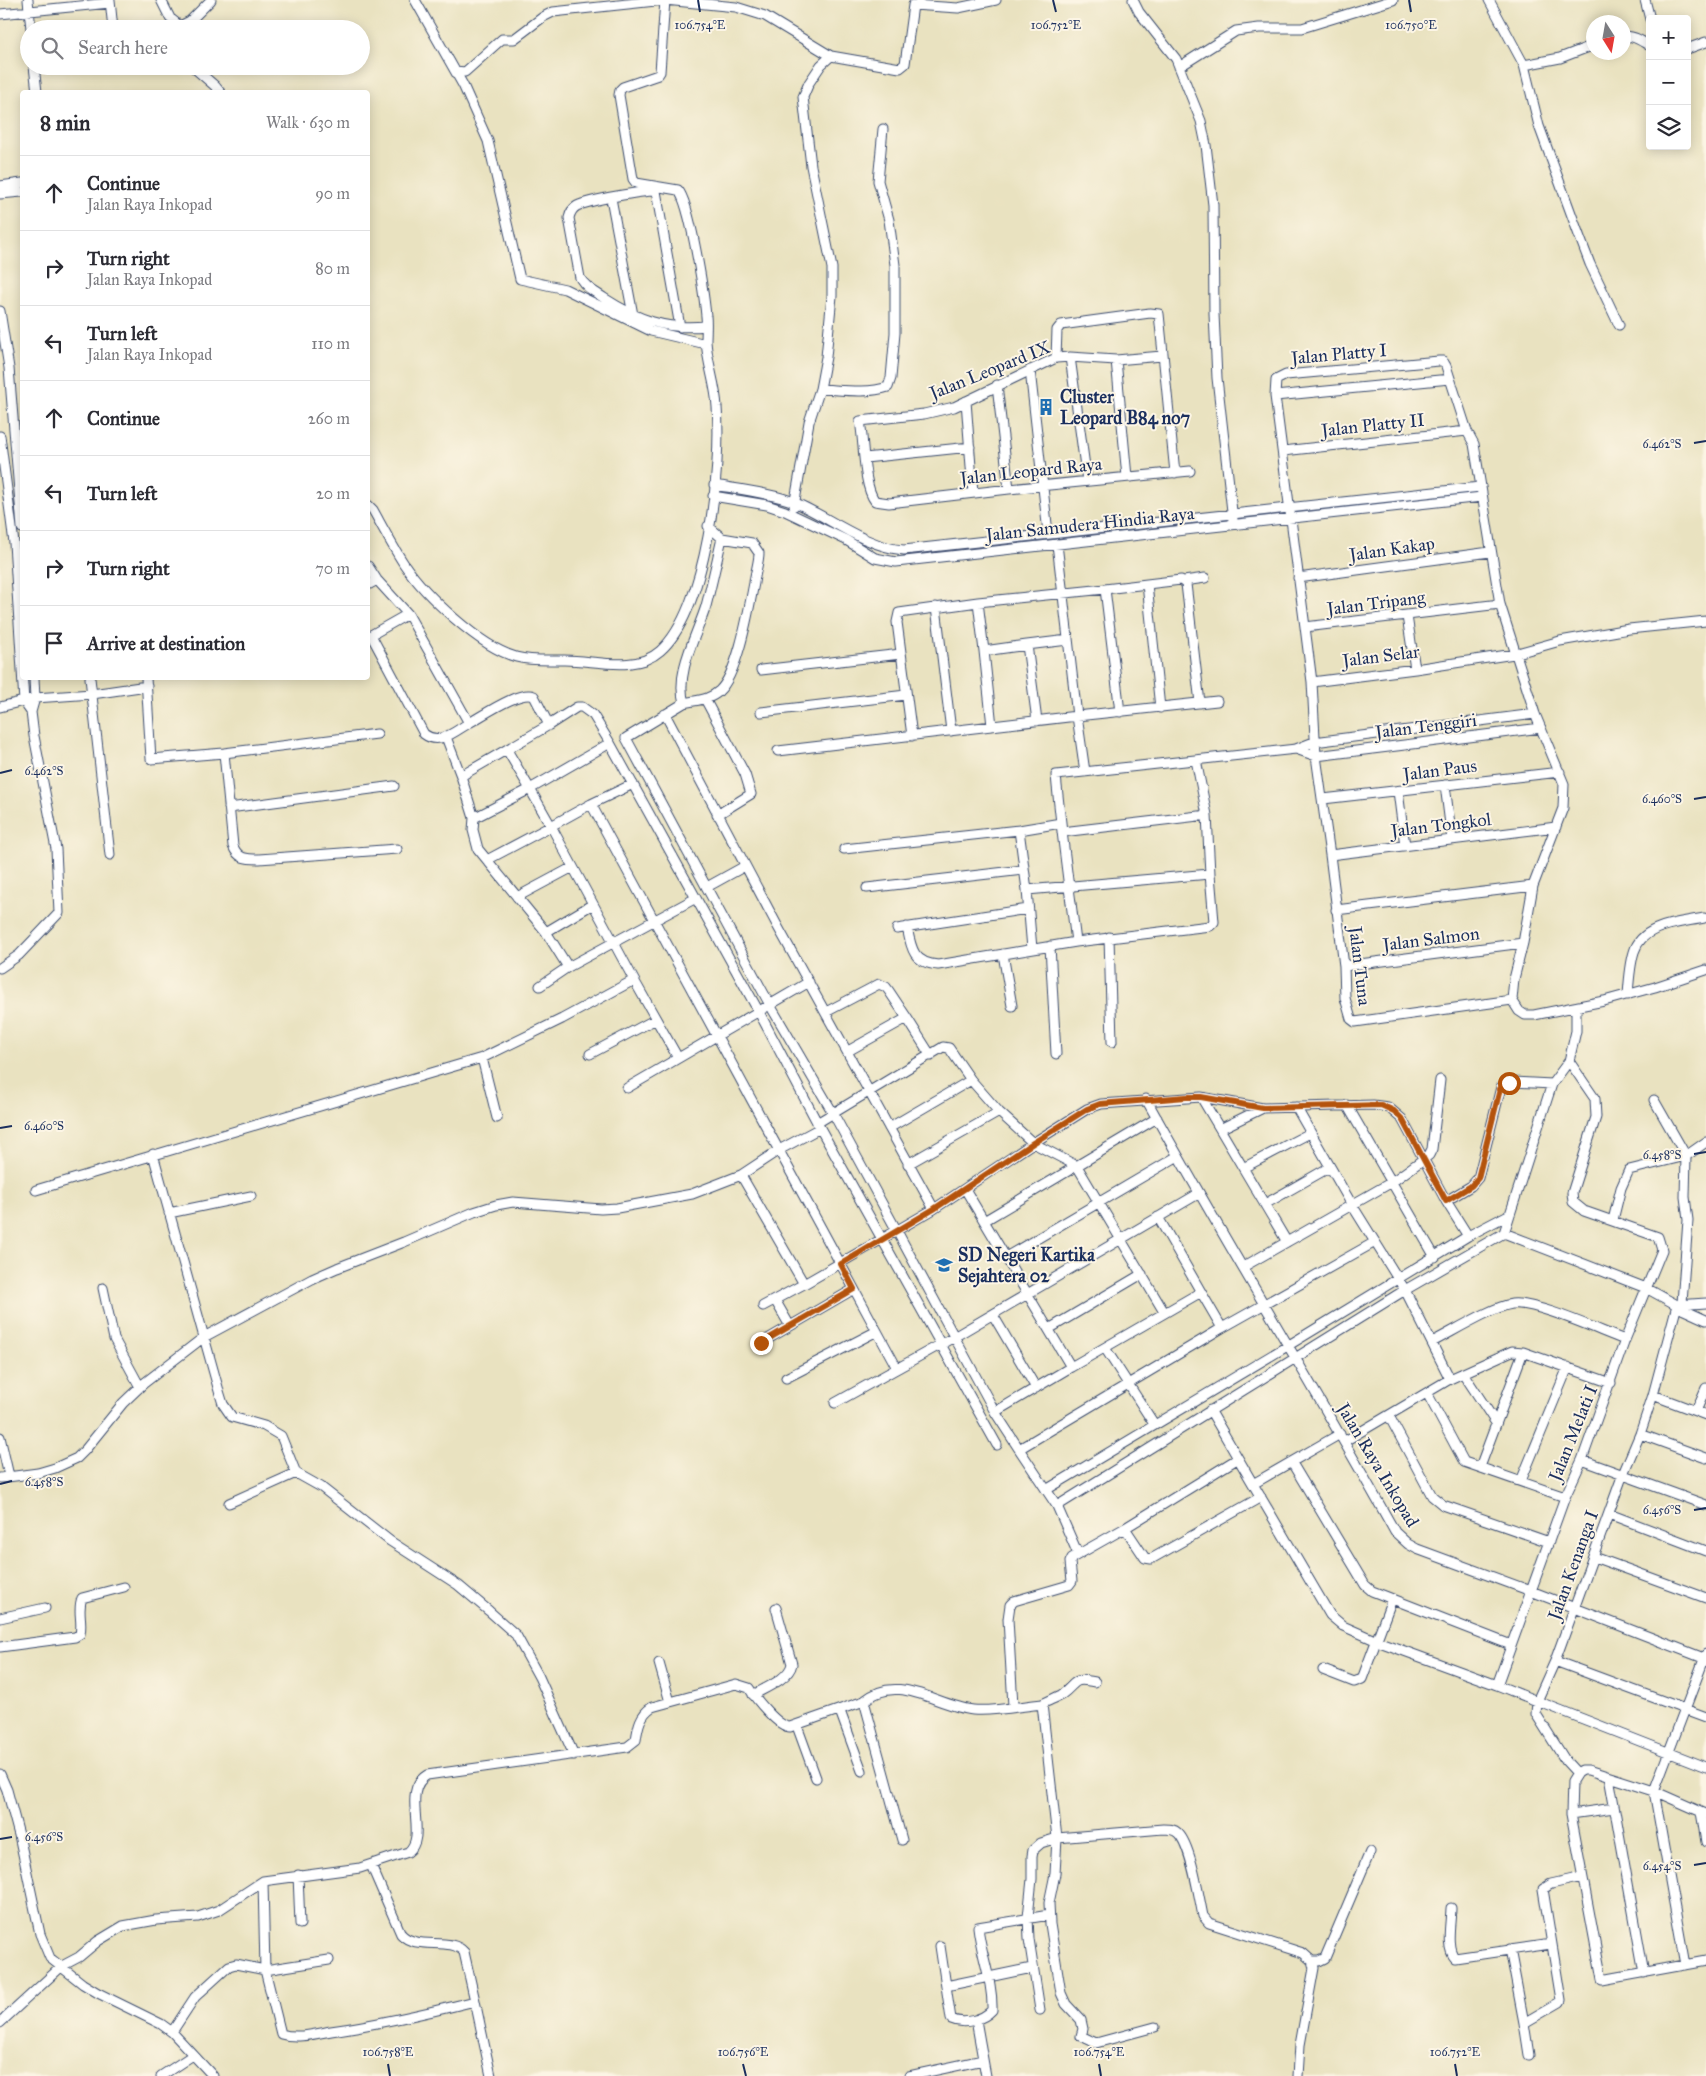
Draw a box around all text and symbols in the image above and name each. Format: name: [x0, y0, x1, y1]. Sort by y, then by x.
north arrow: [1586, 15, 1631, 60]
map controls: [1646, 15, 1691, 150]
button: +: [1646, 15, 1691, 60]
text: 106.754°E: [675, 18, 726, 32]
text: 106.752°E: [1031, 18, 1082, 32]
text: 106.750°E: [1385, 18, 1437, 32]
search box: [20, 20, 370, 75]
icon: search: [38, 34, 66, 62]
text: Search here: [78, 36, 168, 59]
button: −: [1646, 60, 1691, 105]
button: layers: [1646, 105, 1691, 150]
text: 8 min: [40, 110, 90, 136]
text: Walk · 630 m: [266, 113, 350, 132]
text: Continue: [87, 172, 160, 195]
icon: ahead: [40, 179, 68, 207]
text: 90 m: [315, 184, 350, 203]
text: Jalan Raya Inkopad: [87, 195, 212, 214]
text: Turn right: [87, 247, 170, 270]
icon: right: [40, 254, 68, 282]
text: 80 m: [315, 259, 350, 278]
text: Jalan Raya Inkopad: [87, 270, 212, 289]
text: Turn left: [87, 322, 157, 345]
icon: left: [40, 329, 68, 357]
text: 110 m: [311, 334, 350, 353]
street label: Jalan Leopard IX: [924, 336, 1054, 406]
street label: Jalan Platty I: [1288, 339, 1388, 370]
text: Jalan Raya Inkopad: [87, 345, 212, 364]
place label: Cluster Leopard B84 no7: [1060, 386, 1191, 430]
building icon: Cluster Leopard B84 no7: [1036, 397, 1056, 417]
icon: ahead: [40, 404, 68, 432]
text: Continue: [87, 407, 160, 430]
text: 260 m: [308, 409, 350, 428]
street label: Jalan Platty II: [1318, 409, 1426, 443]
text: 6.462°S: [1643, 437, 1681, 451]
street label: Jalan Leopard Raya: [957, 453, 1104, 491]
icon: left: [40, 479, 68, 507]
text: Turn left: [87, 482, 157, 505]
text: 20 m: [316, 484, 350, 503]
street label: Jalan Samudera Hindia Raya: [983, 502, 1196, 547]
street label: Jalan Kakap: [1346, 532, 1436, 567]
icon: right: [40, 554, 68, 582]
text: Turn right: [87, 557, 170, 580]
text: 70 m: [315, 559, 350, 578]
street label: Jalan Tripang: [1324, 586, 1427, 621]
icon: arrive: [40, 629, 68, 657]
text: Arrive at destination: [87, 632, 245, 655]
street label: Jalan Selar: [1339, 640, 1421, 673]
street label: Jalan Tenggiri: [1372, 709, 1478, 744]
street label: Jalan Paus: [1400, 755, 1478, 787]
text: 6.462°S: [25, 764, 63, 778]
text: 6.460°S: [1642, 792, 1682, 806]
street label: Jalan Tongkol: [1388, 808, 1493, 843]
street label: Jalan Salmon: [1379, 922, 1481, 957]
street label: Jalan Tuna: [1343, 923, 1376, 1007]
route start: [1498, 1072, 1521, 1095]
text: 6.460°S: [24, 1119, 64, 1133]
text: 6.458°S: [1643, 1148, 1681, 1162]
place label: SD Negeri Kartika Sejahtera 02: [958, 1244, 1095, 1288]
school or university icon: SD Negeri Kartika Sejahtera 02: [934, 1255, 954, 1275]
route end: [750, 1332, 773, 1355]
street label: Jalan Melati I: [1543, 1381, 1603, 1487]
street label: Jalan Raya Inkopad: [1330, 1397, 1424, 1532]
text: 6.458°S: [25, 1475, 63, 1489]
text: 6.456°S: [1643, 1503, 1681, 1517]
street label: Jalan Kenanga I: [1542, 1507, 1604, 1625]
text: 6.456°S: [25, 1830, 63, 1844]
text: 6.454°S: [1643, 1859, 1681, 1873]
text: 106.758°E: [363, 2045, 414, 2059]
text: 106.756°E: [718, 2045, 769, 2059]
text: 106.754°E: [1074, 2045, 1125, 2059]
text: 106.752°E: [1430, 2045, 1481, 2059]

